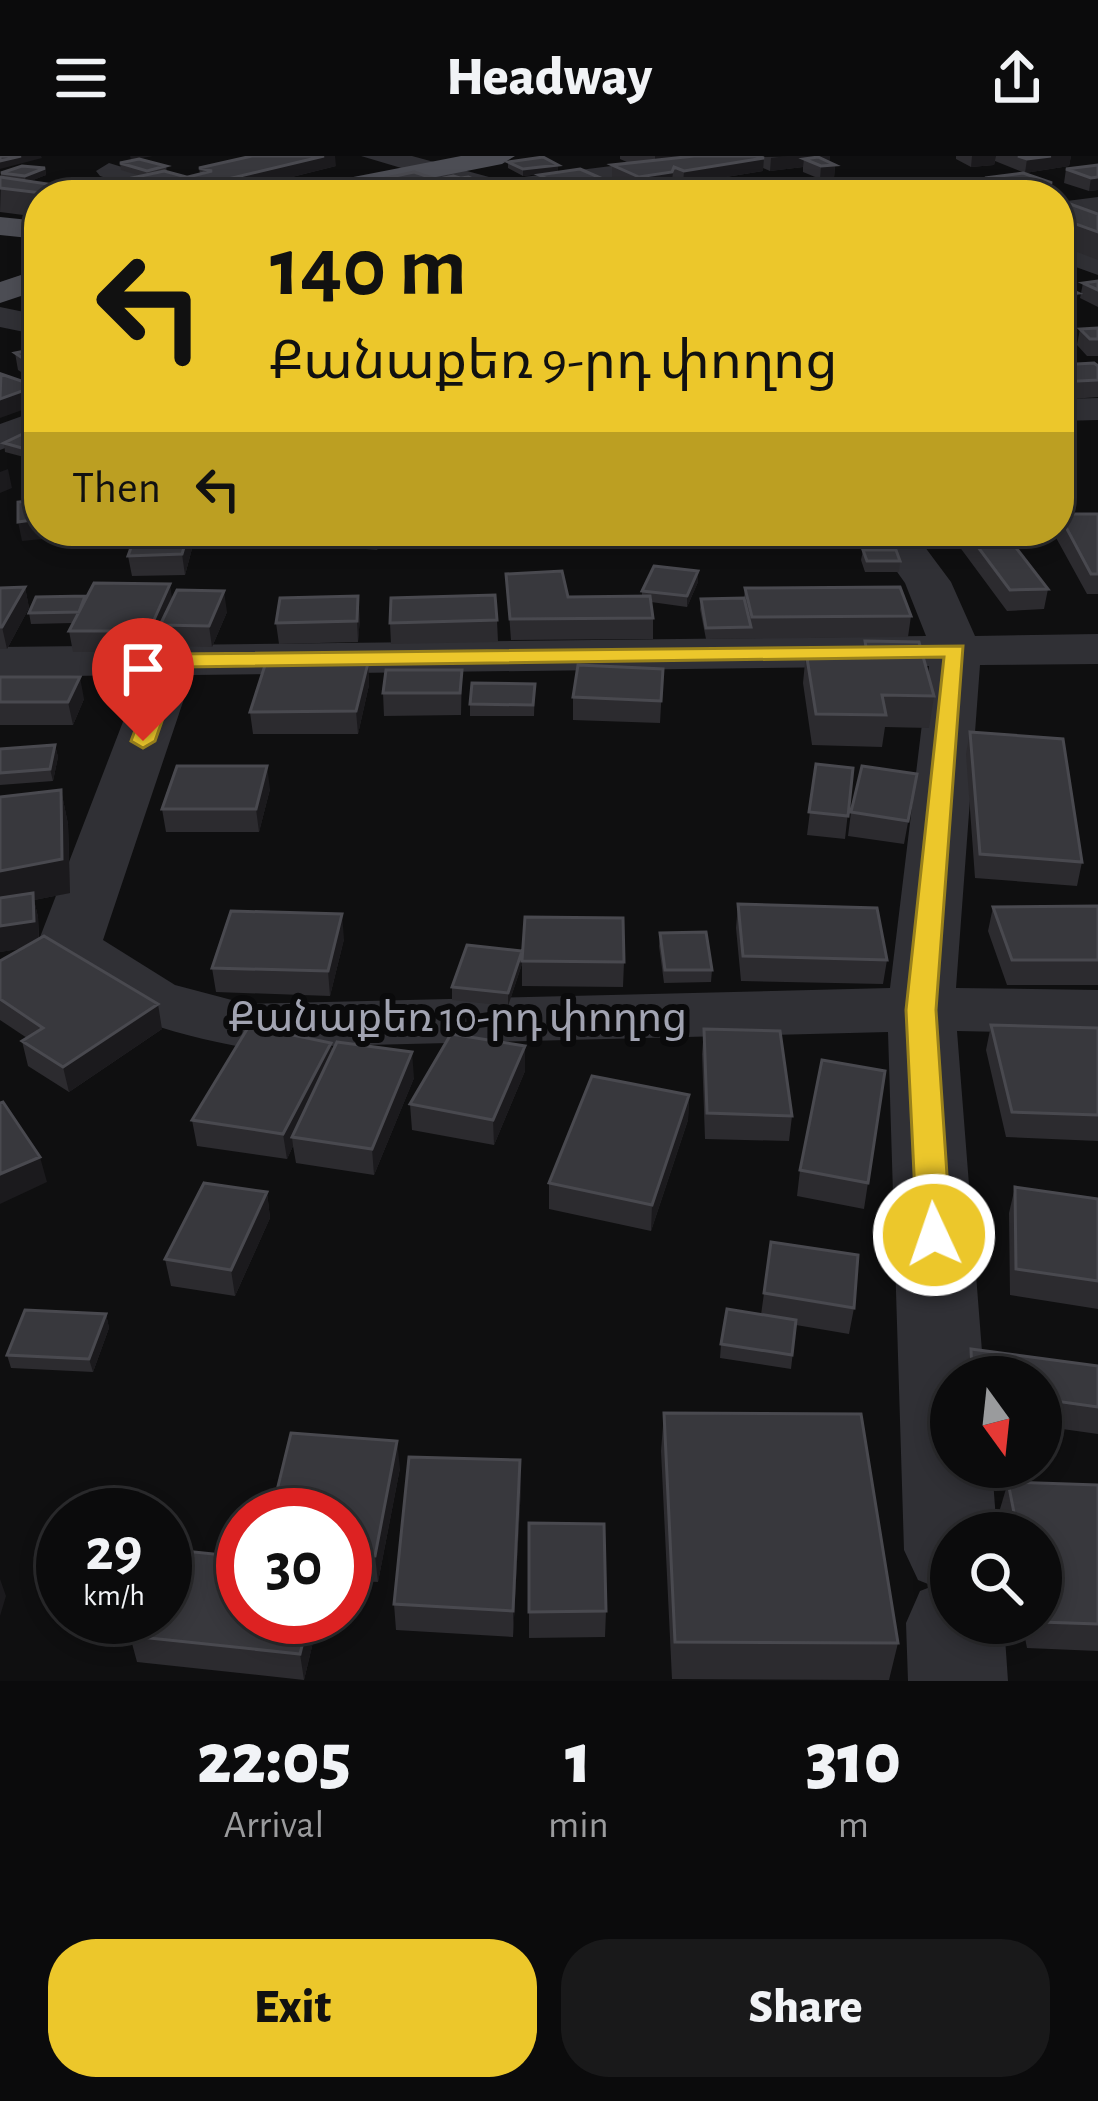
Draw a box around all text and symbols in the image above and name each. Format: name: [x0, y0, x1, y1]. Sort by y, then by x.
icon: menu: [48, 45, 114, 111]
icon: share: [984, 45, 1050, 111]
text: Headway: [446, 51, 652, 105]
text: 140 m: [270, 227, 467, 311]
icon: left: [72, 228, 228, 384]
text: Քանաքեռ 9-րդ փողոց: [270, 335, 838, 389]
icon: left: [185, 456, 251, 522]
text: Then: [72, 466, 161, 511]
pin: [92, 618, 194, 741]
icon: arrive: [110, 636, 176, 702]
street label: Քանաքեռ 10-րդ փողոց: [229, 997, 687, 1041]
position arrow: [871, 1172, 997, 1298]
north arrow: [930, 1356, 1062, 1488]
map controls: [930, 1356, 1062, 1644]
speed limit sign: 30: [216, 1488, 372, 1644]
button: search: [930, 1512, 1062, 1644]
text: 29: [85, 1521, 143, 1581]
text: km/h: [83, 1581, 145, 1611]
text: 22:05: [197, 1724, 351, 1796]
text: 1: [565, 1724, 592, 1796]
text: 310: [806, 1724, 901, 1796]
text: Arrival: [224, 1806, 324, 1845]
text: min: [548, 1806, 609, 1845]
text: m: [838, 1806, 869, 1845]
button: Exit: [48, 1939, 537, 2077]
button: Share: [561, 1939, 1050, 2077]

